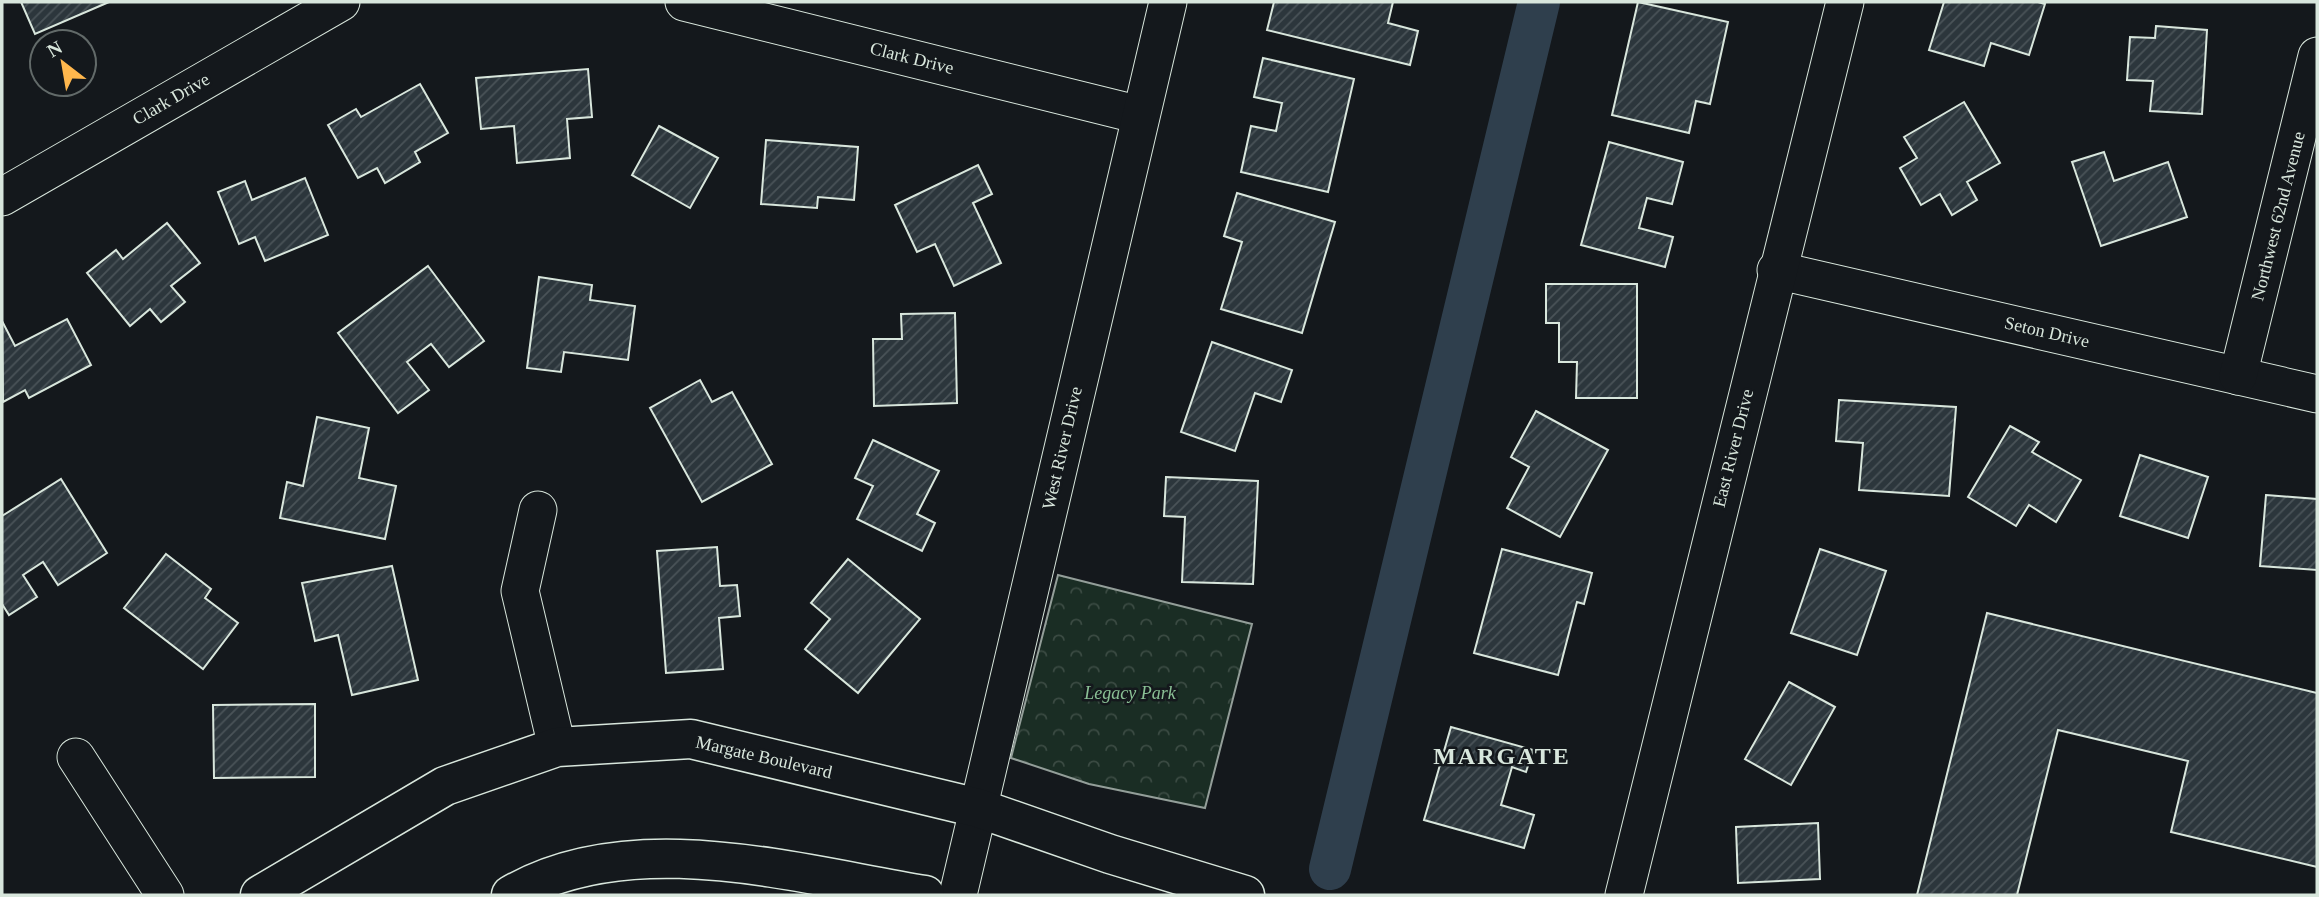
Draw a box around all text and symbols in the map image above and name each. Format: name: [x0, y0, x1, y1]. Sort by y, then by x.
north arrow: [28, 28, 98, 98]
text: N: [43, 36, 66, 61]
street label: Clark Drive: [868, 38, 956, 78]
street label: Clark Drive: [129, 69, 213, 129]
street label: Northwest 62nd Avenue: [2247, 129, 2309, 303]
street label: Seton Drive: [2003, 313, 2091, 351]
street label: West River Drive: [1038, 385, 1086, 511]
street label: East River Drive: [1709, 387, 1757, 509]
park label: Legacy Park: [1083, 683, 1177, 703]
street label: Margate Boulevard: [694, 732, 834, 782]
district label: MARGATE: [1433, 743, 1571, 769]

